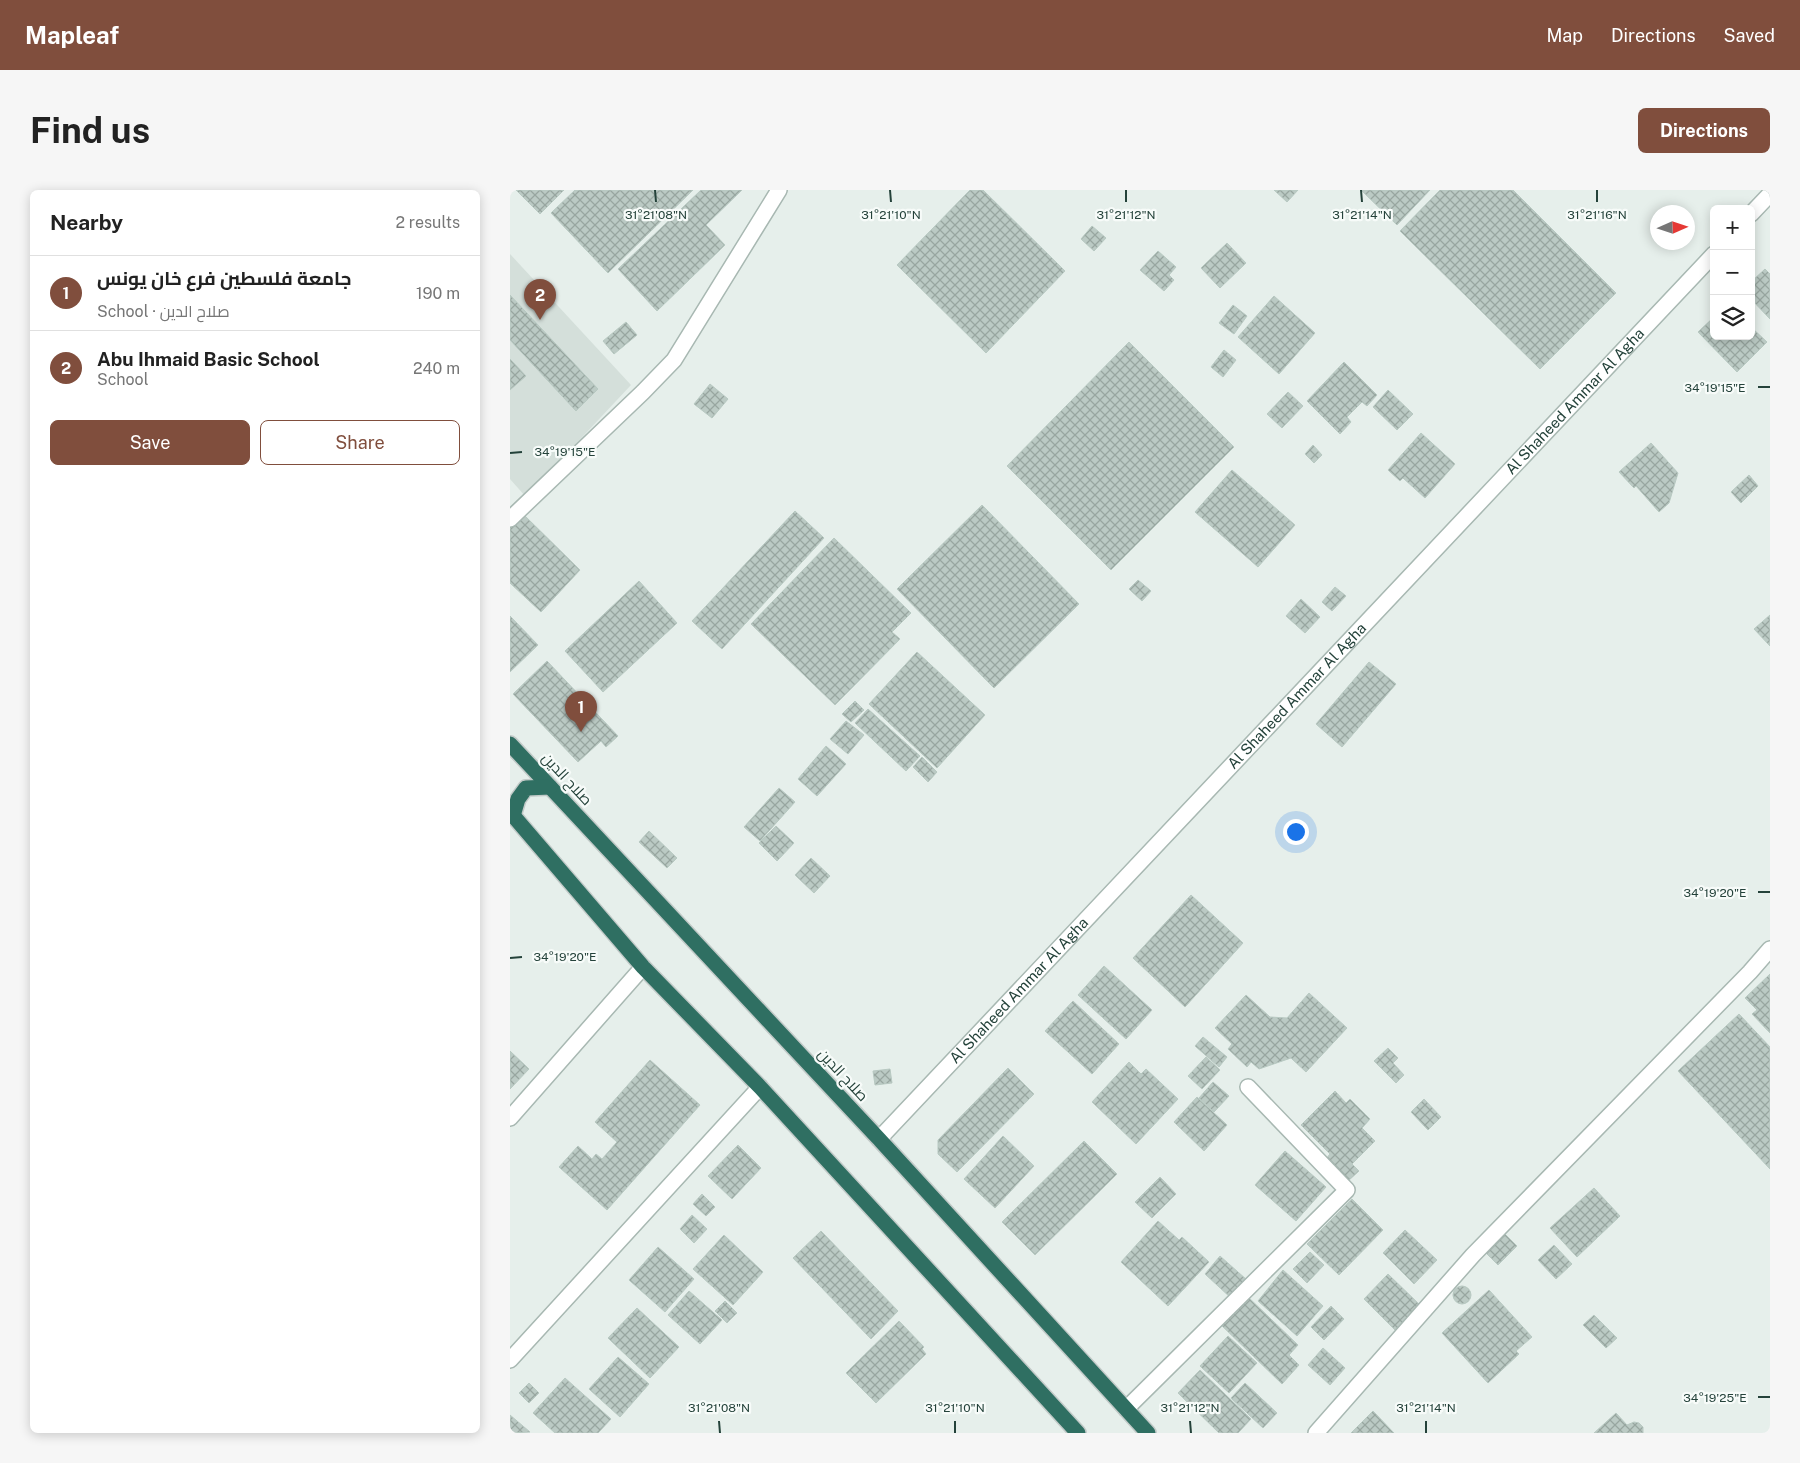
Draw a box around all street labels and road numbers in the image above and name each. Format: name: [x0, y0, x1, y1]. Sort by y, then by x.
street label: Al Shaheed Ammar Al Agha: [1502, 325, 1647, 478]
street label: Al Shaheed Ammar Al Agha: [1224, 619, 1369, 772]
street label: صلاح الدين: [537, 749, 596, 810]
street label: Al Shaheed Ammar Al Agha: [946, 914, 1091, 1067]
street label: صلاح الدين: [813, 1045, 872, 1106]

